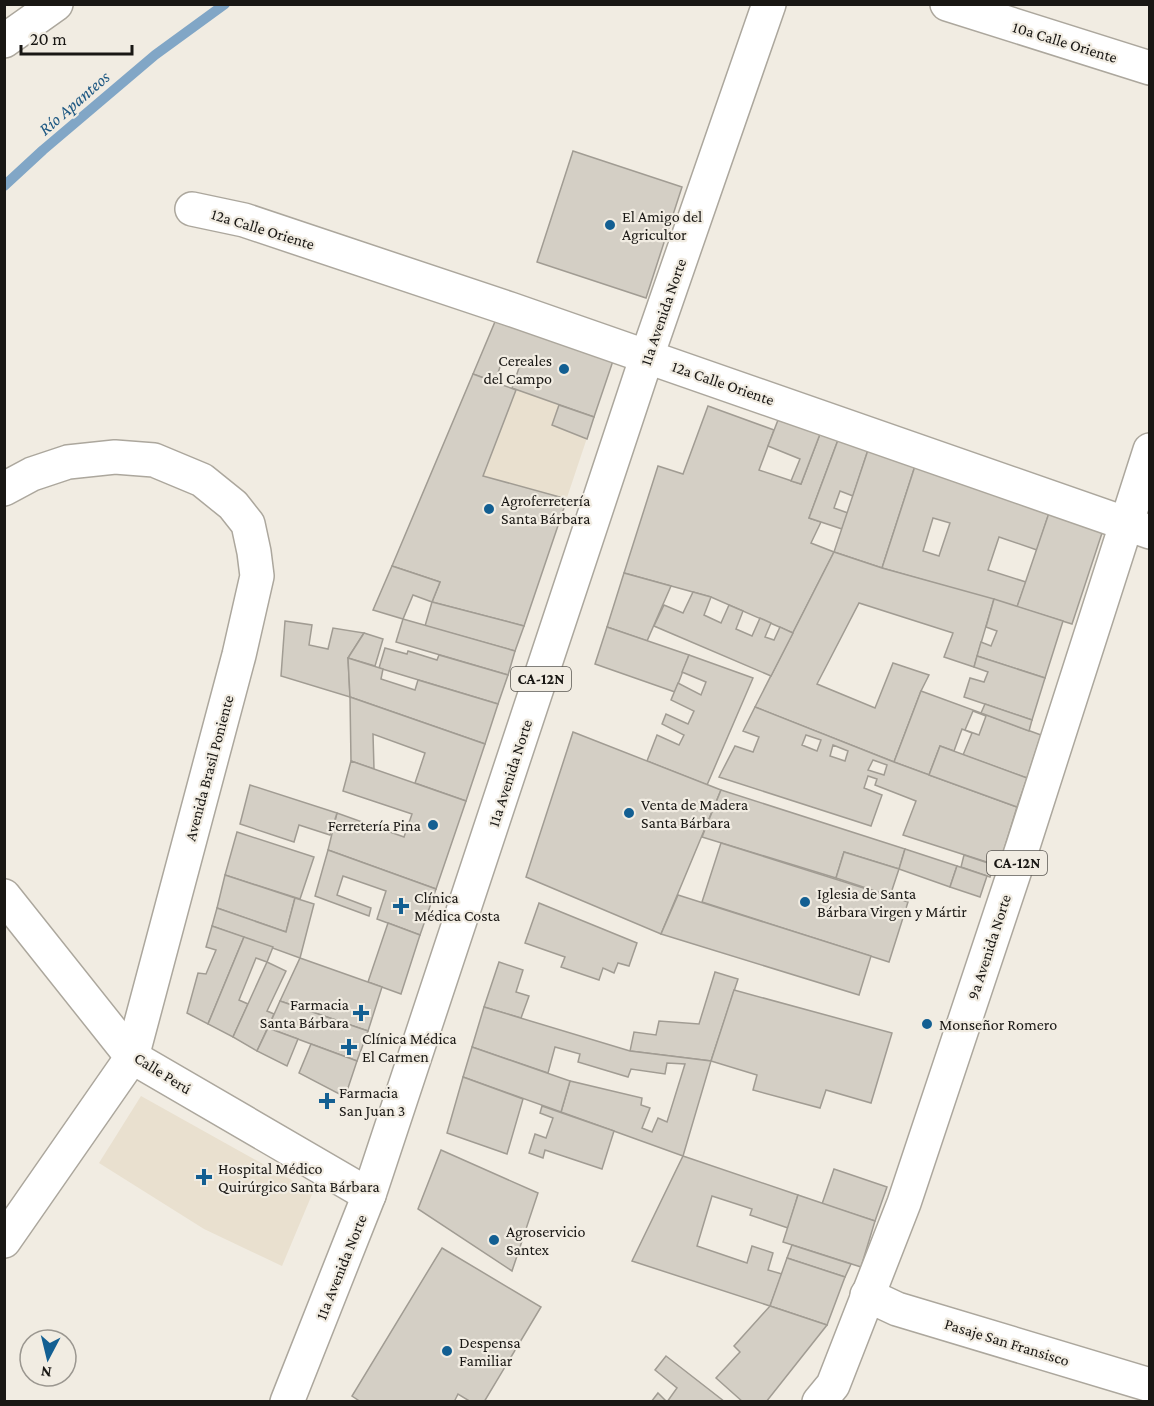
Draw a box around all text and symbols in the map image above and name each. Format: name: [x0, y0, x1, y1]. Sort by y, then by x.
scale bar: [21, 18, 132, 56]
street label: 10a Calle Oriente: [1011, 18, 1119, 66]
text: 20 m: [30, 29, 67, 49]
water label: Río Apanteos: [34, 66, 114, 139]
street label: 12a Calle Oriente: [209, 205, 317, 253]
place label: El Amigo del Agricultor: [622, 208, 702, 244]
marker: El Amigo del Agricultor: [603, 218, 617, 232]
street label: 11a Avenida Norte: [637, 256, 689, 368]
place label: Cereales del Campo: [483, 352, 552, 388]
street label: 12a Calle Oriente: [670, 358, 776, 408]
marker: Cereales del Campo: [557, 362, 571, 376]
place label: Agroferretería Santa Bárbara: [501, 492, 591, 527]
marker: Agroferretería Santa Bárbara: [482, 502, 496, 516]
road number: CA-12N: [511, 667, 571, 691]
street label: Avenida Brasil Poniente: [181, 693, 237, 843]
street label: 11a Avenida Norte: [485, 717, 535, 829]
place label: Venta de Madera Santa Bárbara: [641, 796, 749, 831]
marker: Venta de Madera Santa Bárbara: [622, 806, 636, 820]
place label: Ferretería Pina: [328, 817, 422, 834]
marker: Ferretería Pina: [426, 818, 440, 832]
road number: CA-12N: [987, 851, 1047, 875]
place label: Iglesia de Santa Bárbara Virgen y Mártir: [817, 885, 967, 921]
place label: Clínica Médica Costa: [414, 889, 501, 924]
street label: 9a Avenida Norte: [964, 892, 1014, 1002]
marker: Iglesia de Santa Bárbara Virgen y Mártir: [798, 895, 812, 909]
marker: Clínica Médica Costa: [392, 897, 410, 915]
place label: Farmacia Santa Bárbara: [260, 996, 350, 1031]
marker: Farmacia Santa Bárbara: [354, 1006, 368, 1020]
place label: Monseñor Romero: [939, 1016, 1057, 1033]
marker: Monseñor Romero: [920, 1017, 934, 1031]
place label: Clínica Médica El Carmen: [362, 1030, 457, 1065]
marker: Clínica Médica El Carmen: [340, 1038, 358, 1056]
street label: Calle Perú: [131, 1049, 195, 1097]
place label: Farmacia San Juan 3: [339, 1084, 405, 1120]
marker: Farmacia San Juan 3: [320, 1094, 334, 1108]
place label: Hospital Médico Quirúrgico Santa Bárbara: [218, 1160, 380, 1196]
marker: Hospital Médico Quirúrgico Santa Bárbara: [195, 1168, 213, 1186]
street label: 11a Avenida Norte: [312, 1212, 370, 1322]
place label: Agroservicio Santex: [506, 1223, 585, 1258]
marker: Agroservicio Santex: [487, 1233, 501, 1247]
street label: Pasaje San Fransisco: [942, 1315, 1072, 1370]
north arrow: [18, 1328, 78, 1388]
place label: Despensa Familiar: [459, 1334, 521, 1369]
marker: Despensa Familiar: [440, 1344, 454, 1358]
text: N: [40, 1363, 53, 1381]

